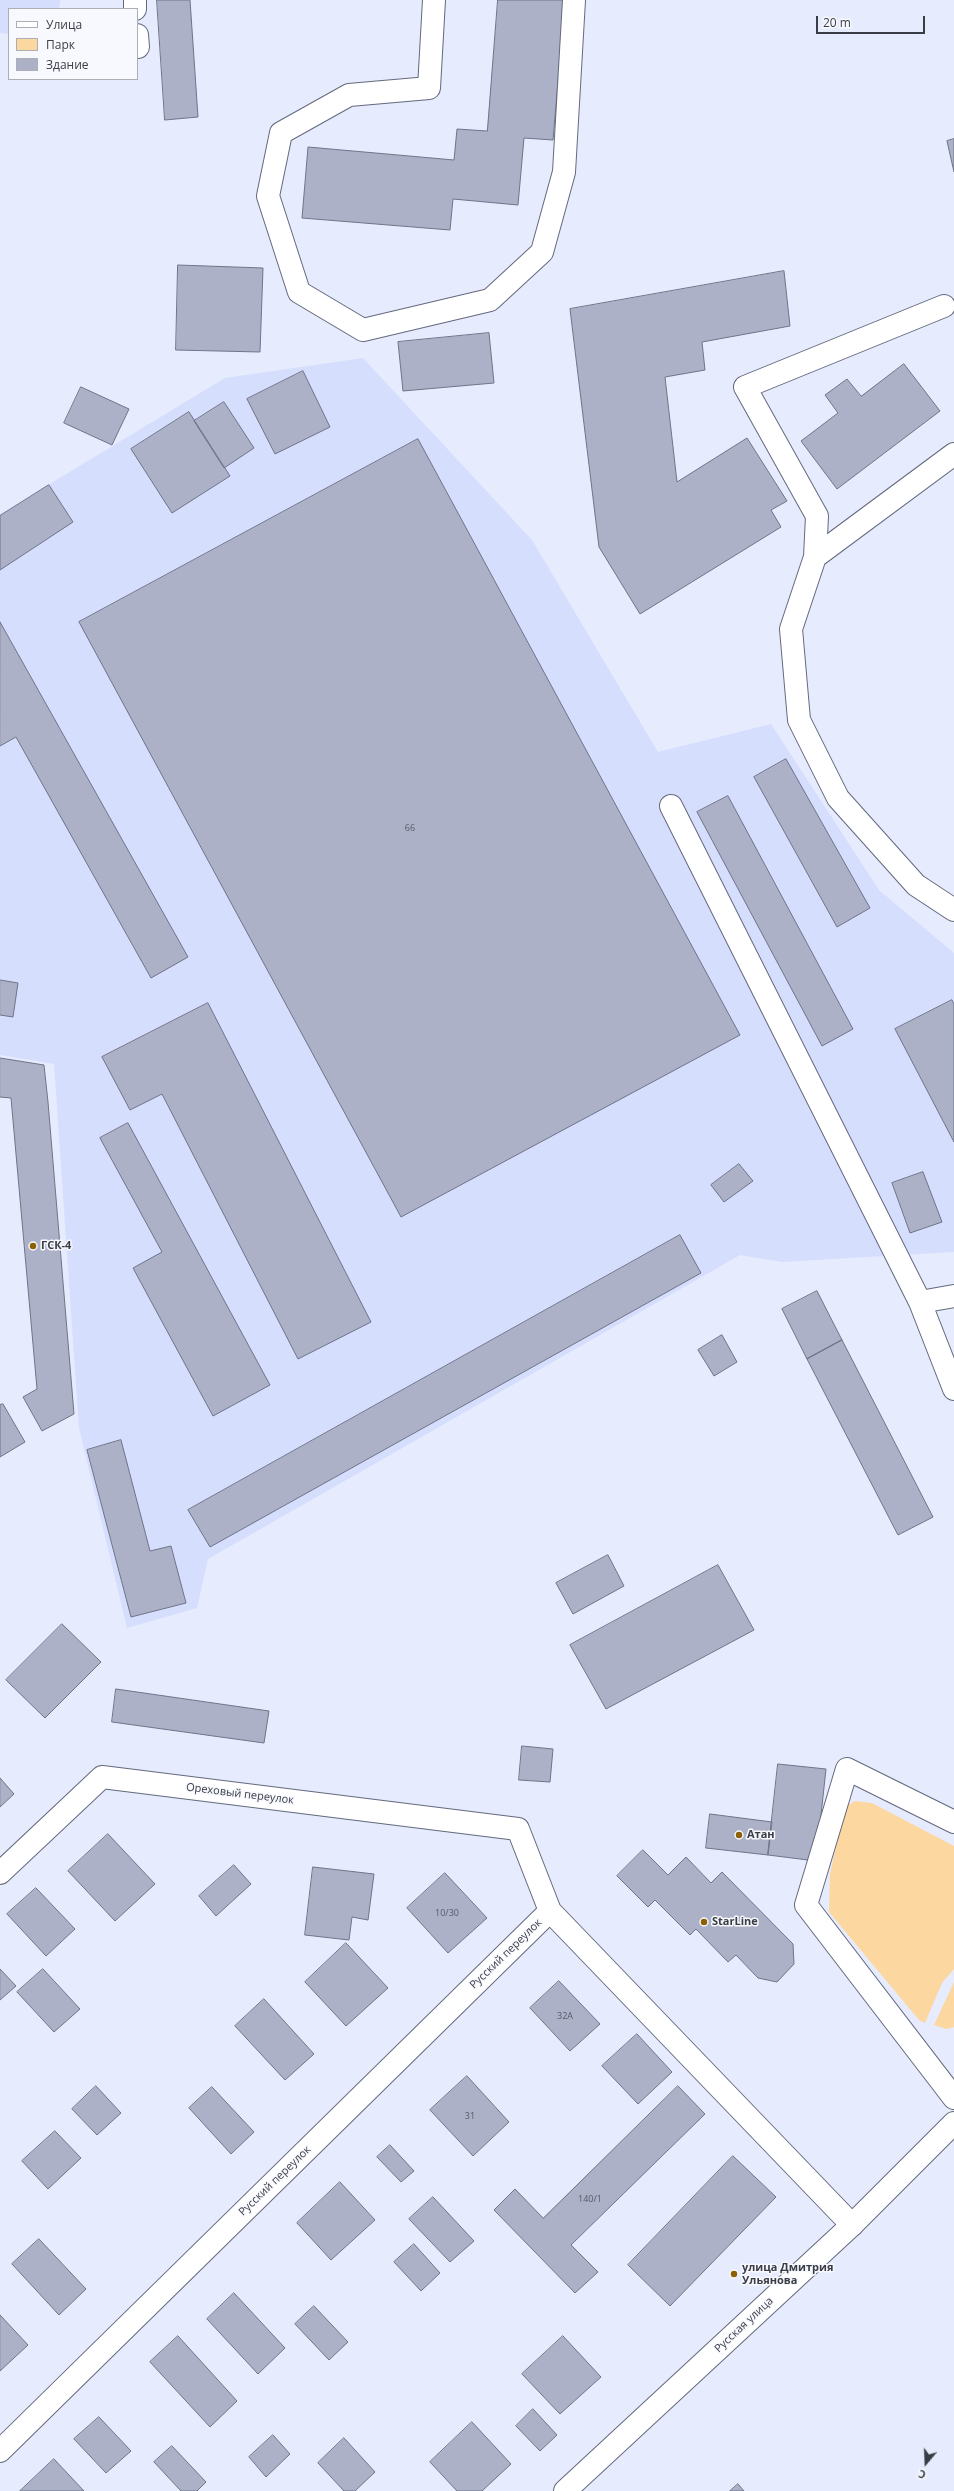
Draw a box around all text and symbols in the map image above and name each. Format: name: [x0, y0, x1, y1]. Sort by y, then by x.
legend: [8, 8, 138, 80]
scale bar: [818, 8, 927, 34]
text: 20 m: [823, 14, 851, 31]
text: Улица: [46, 16, 82, 33]
text: Парк: [46, 36, 75, 53]
text: Здание: [46, 56, 89, 73]
house number: 66: [405, 823, 415, 833]
place label: ГСК-4: [41, 1239, 71, 1253]
marker: ГСК-4: [28, 1241, 38, 1251]
street label: Ореховый переулок: [185, 1781, 295, 1807]
place label: Атан: [747, 1828, 775, 1842]
marker: Атан: [734, 1830, 744, 1840]
house number: 10/30: [435, 1908, 459, 1918]
place label: StarLine: [712, 1915, 758, 1929]
street label: Русский переулок: [467, 1916, 545, 1992]
marker: StarLine: [699, 1917, 709, 1927]
house number: 32А: [557, 2011, 573, 2021]
house number: 31: [465, 2111, 475, 2121]
street label: Русский переулок: [236, 2143, 314, 2219]
house number: 140/1: [578, 2194, 602, 2204]
place label: улица Дмитрия Ульянова: [742, 2261, 833, 2287]
marker: улица Дмитрия Ульянова: [729, 2269, 739, 2279]
street label: Русская улица: [712, 2295, 776, 2355]
north arrow: [906, 2443, 946, 2483]
text: С: [916, 2467, 928, 2483]

